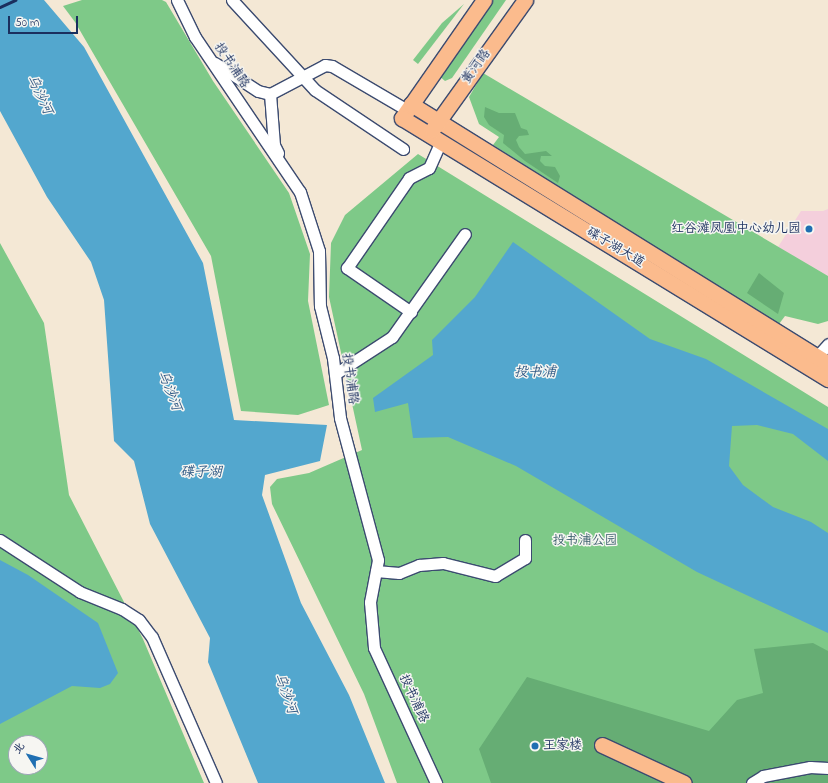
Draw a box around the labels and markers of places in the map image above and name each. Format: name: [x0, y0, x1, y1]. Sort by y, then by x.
place label: 红谷滩凤凰中心幼儿园: [671, 221, 801, 237]
marker: 红谷滩凤凰中心幼儿园: [804, 224, 814, 234]
place label: 王家楼: [543, 738, 582, 754]
marker: 王家楼: [530, 741, 540, 751]

